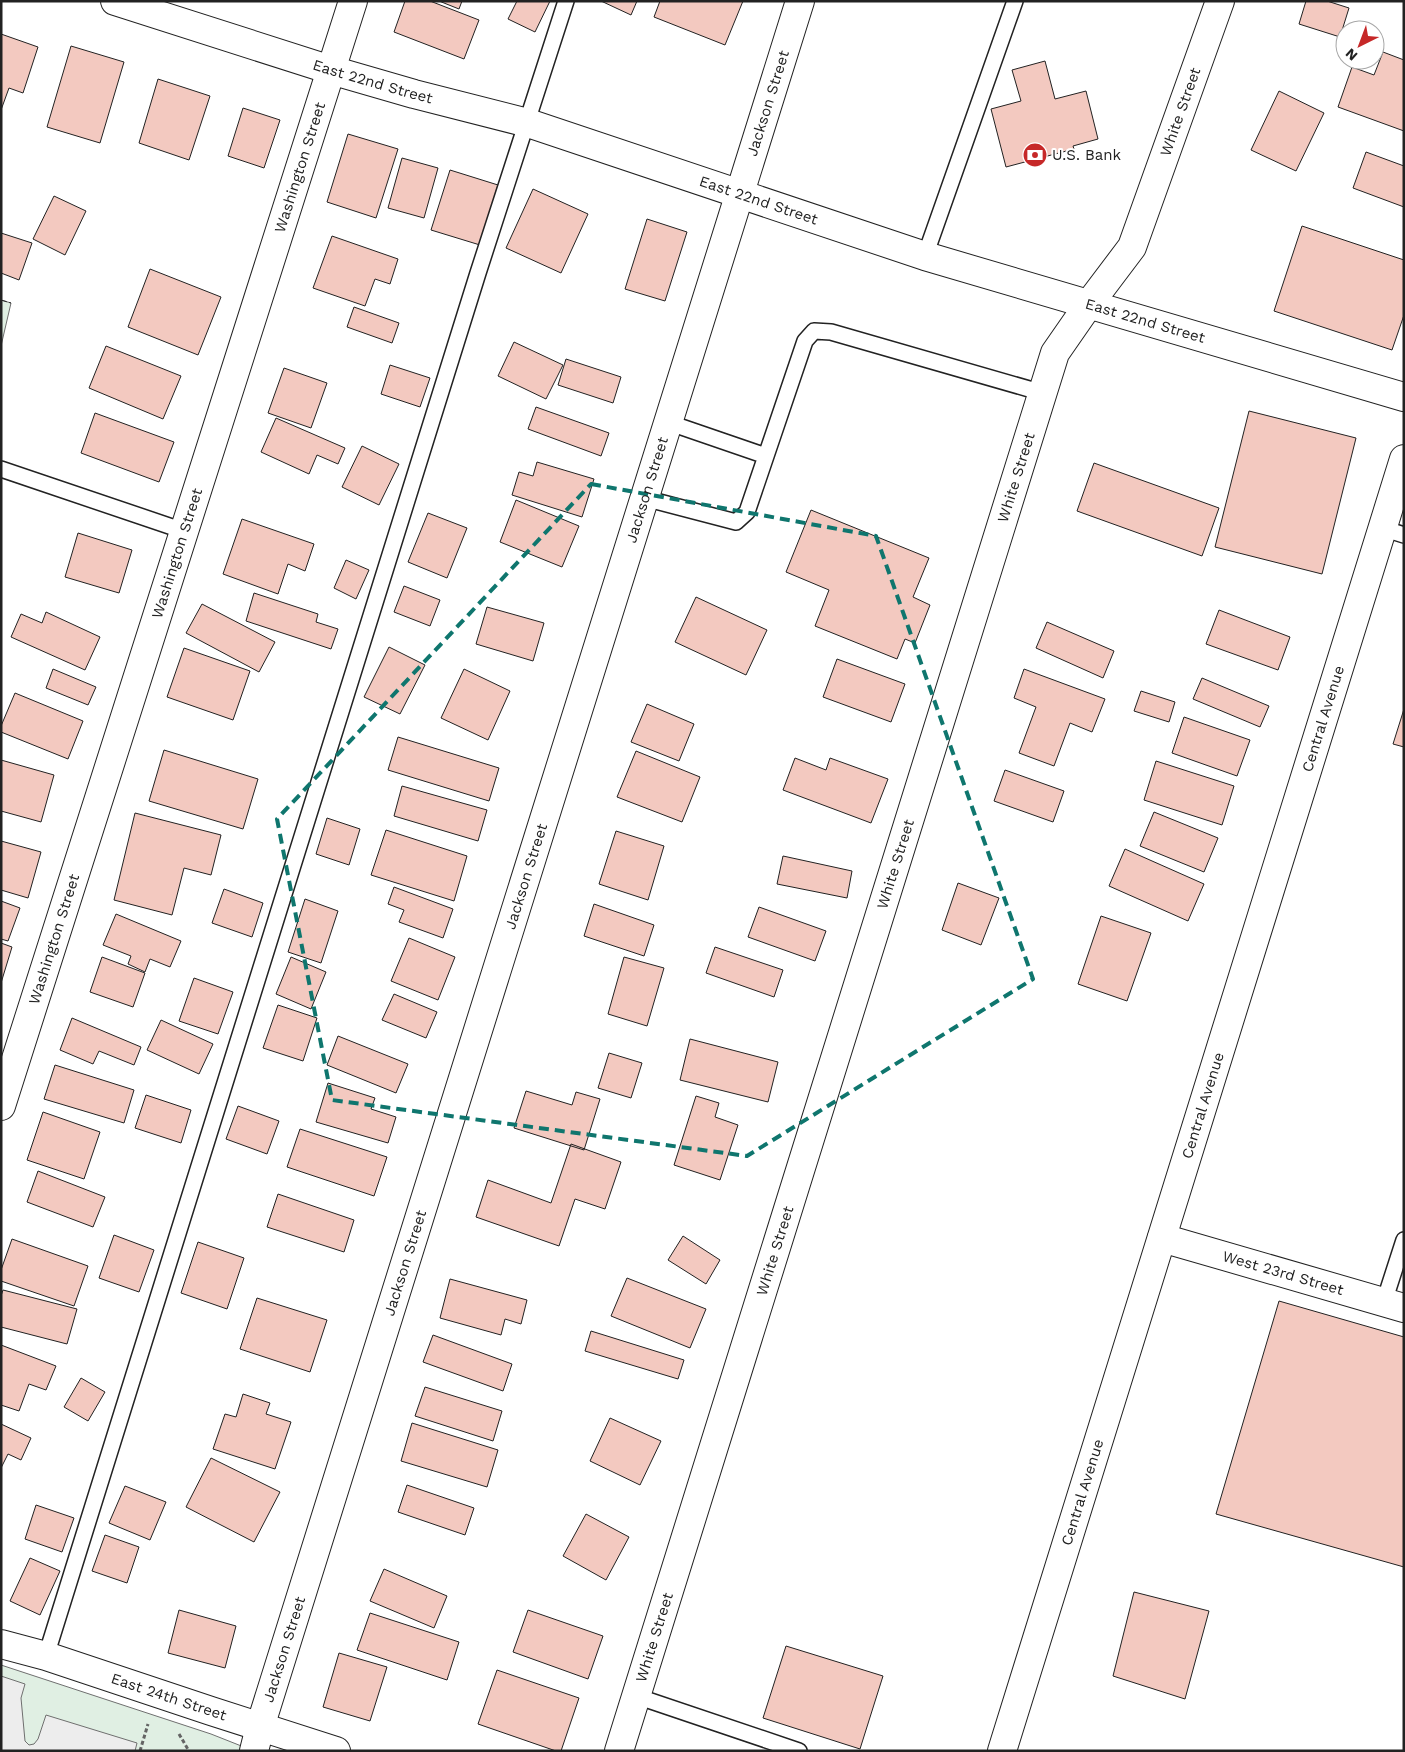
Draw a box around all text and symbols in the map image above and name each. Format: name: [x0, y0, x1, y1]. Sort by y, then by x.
north arrow: [1335, 20, 1385, 70]
text: N: [1342, 45, 1361, 64]
street label: Jackson Street: [743, 47, 793, 159]
street label: East 22nd Street: [310, 56, 435, 108]
street label: White Street: [1156, 64, 1205, 159]
street label: Washington Street: [271, 99, 329, 235]
bank icon: U.S. Bank: [1022, 142, 1048, 168]
place label: U.S. Bank: [1052, 146, 1122, 164]
street label: East 22nd Street: [697, 172, 821, 229]
street label: East 22nd Street: [1083, 295, 1208, 347]
street label: White Street: [994, 430, 1039, 525]
street label: Jackson Street: [622, 434, 672, 545]
street label: Washington Street: [148, 485, 206, 621]
street label: Central Avenue: [1298, 663, 1348, 774]
street label: White Street: [873, 816, 918, 911]
street label: Jackson Street: [501, 821, 551, 932]
street label: Washington Street: [25, 871, 84, 1007]
street label: Central Avenue: [1178, 1050, 1228, 1161]
street label: White Street: [753, 1203, 798, 1298]
street label: Jackson Street: [380, 1207, 430, 1318]
street label: West 23rd Street: [1220, 1247, 1346, 1299]
street label: Central Avenue: [1057, 1437, 1108, 1548]
street label: White Street: [632, 1590, 677, 1684]
street label: Jackson Street: [259, 1594, 309, 1705]
street label: East 24th Street: [109, 1669, 230, 1725]

